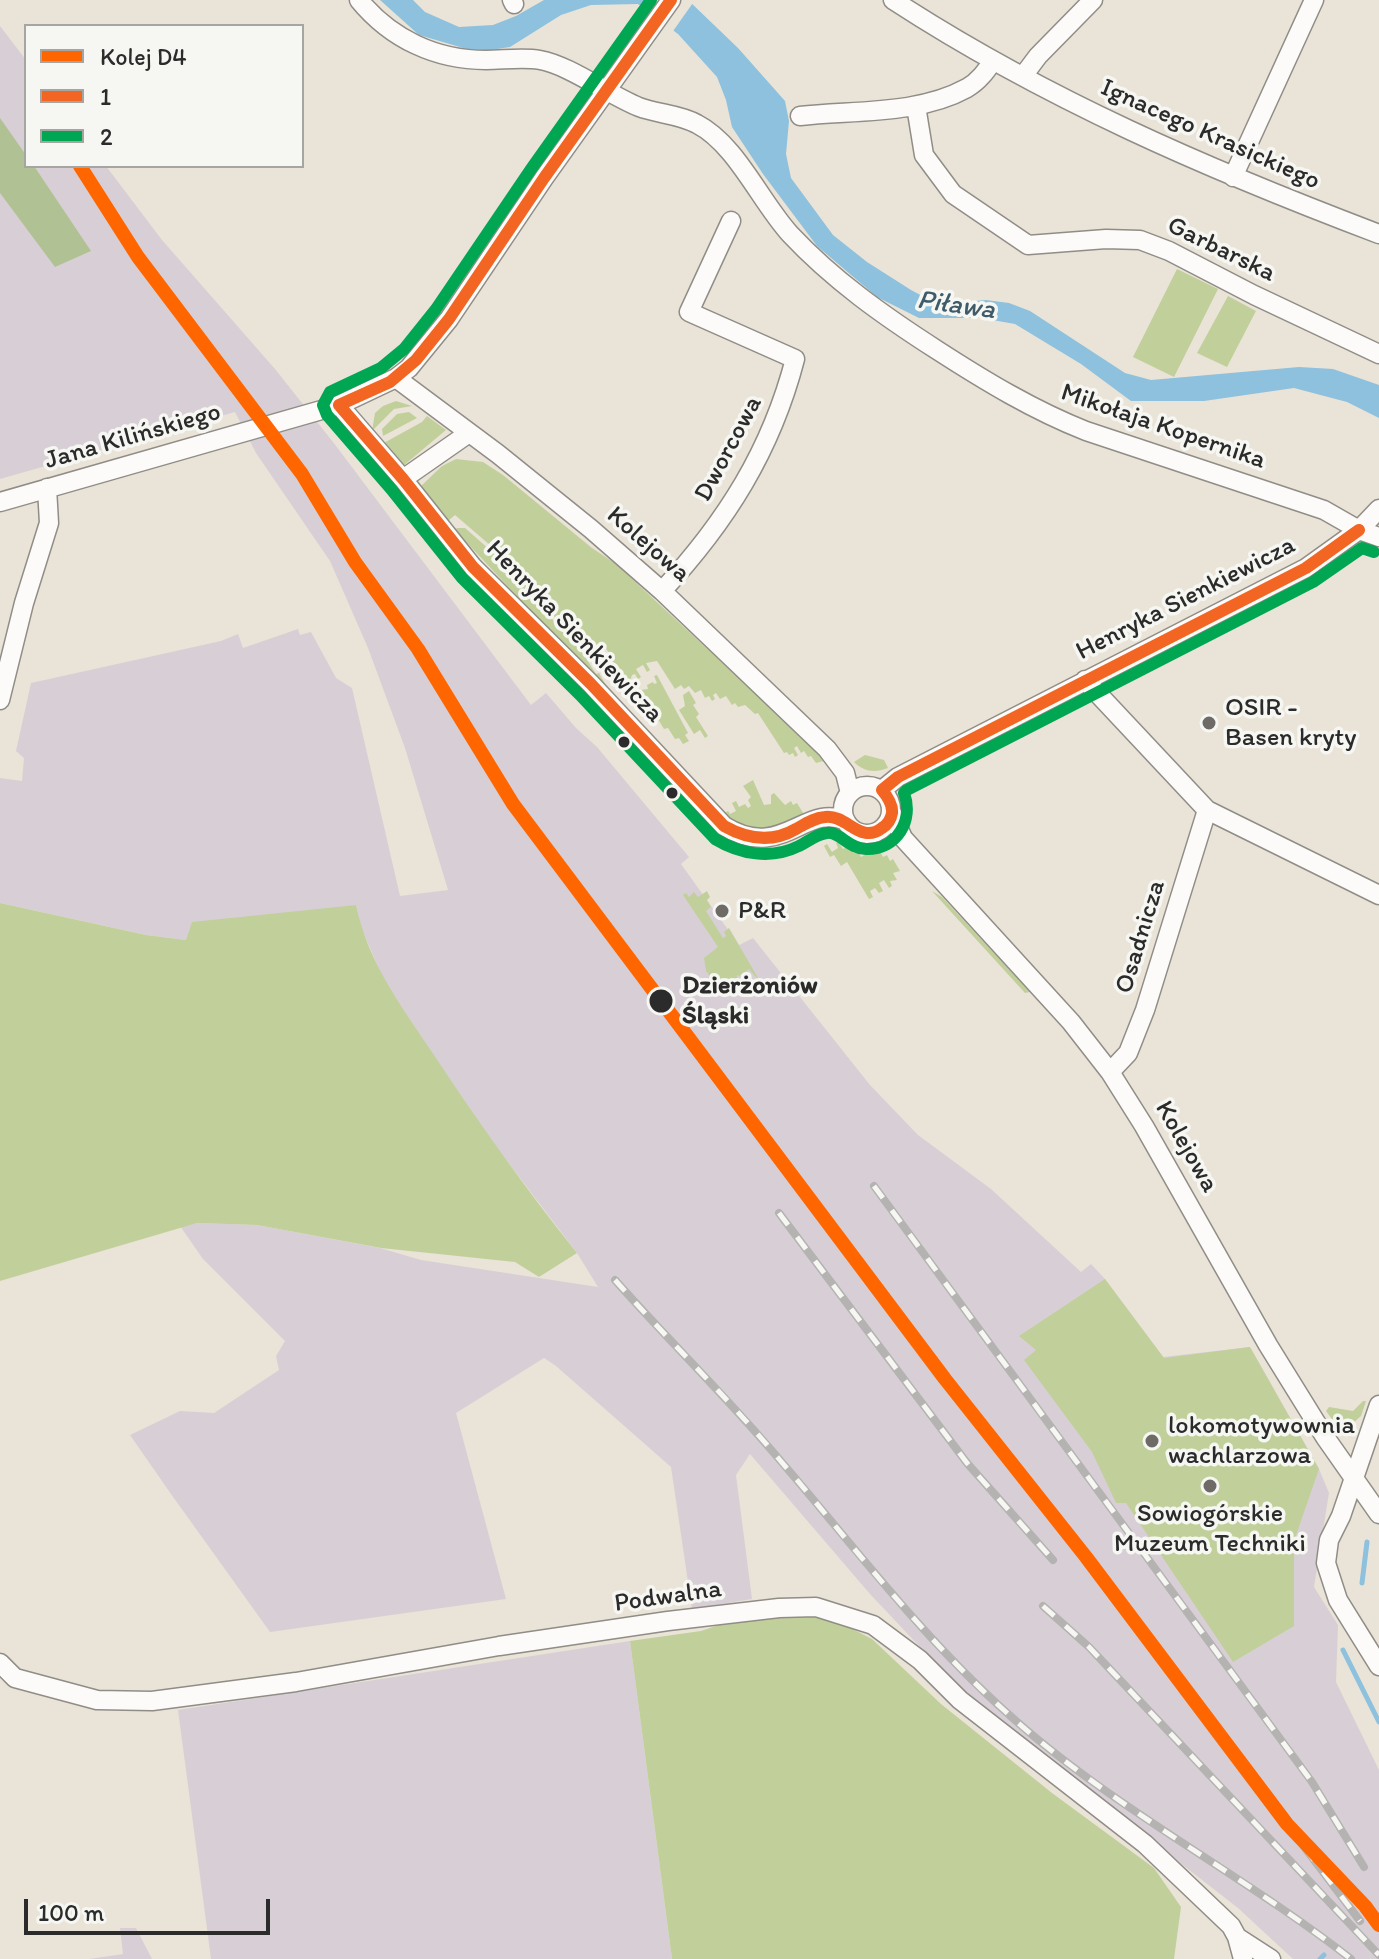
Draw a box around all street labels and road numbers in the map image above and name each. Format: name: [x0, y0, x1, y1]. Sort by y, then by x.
street label: Ignacego Krasickiego: [1095, 73, 1325, 197]
street label: Garbarska: [1162, 210, 1280, 290]
street label: Mikołaja Kopernika: [1057, 377, 1269, 477]
street label: Dworcowa: [688, 391, 770, 507]
street label: Jana Kilińskiego: [41, 397, 225, 477]
street label: Kolejowa: [600, 500, 696, 590]
street label: Henryka Sienkiewicza: [1071, 530, 1301, 668]
street label: Henryka Sienkiewicza: [479, 534, 669, 730]
street label: Osadnicza: [1109, 877, 1173, 997]
street label: Kolejowa: [1147, 1096, 1225, 1198]
street label: Podwalna: [612, 1574, 724, 1620]

